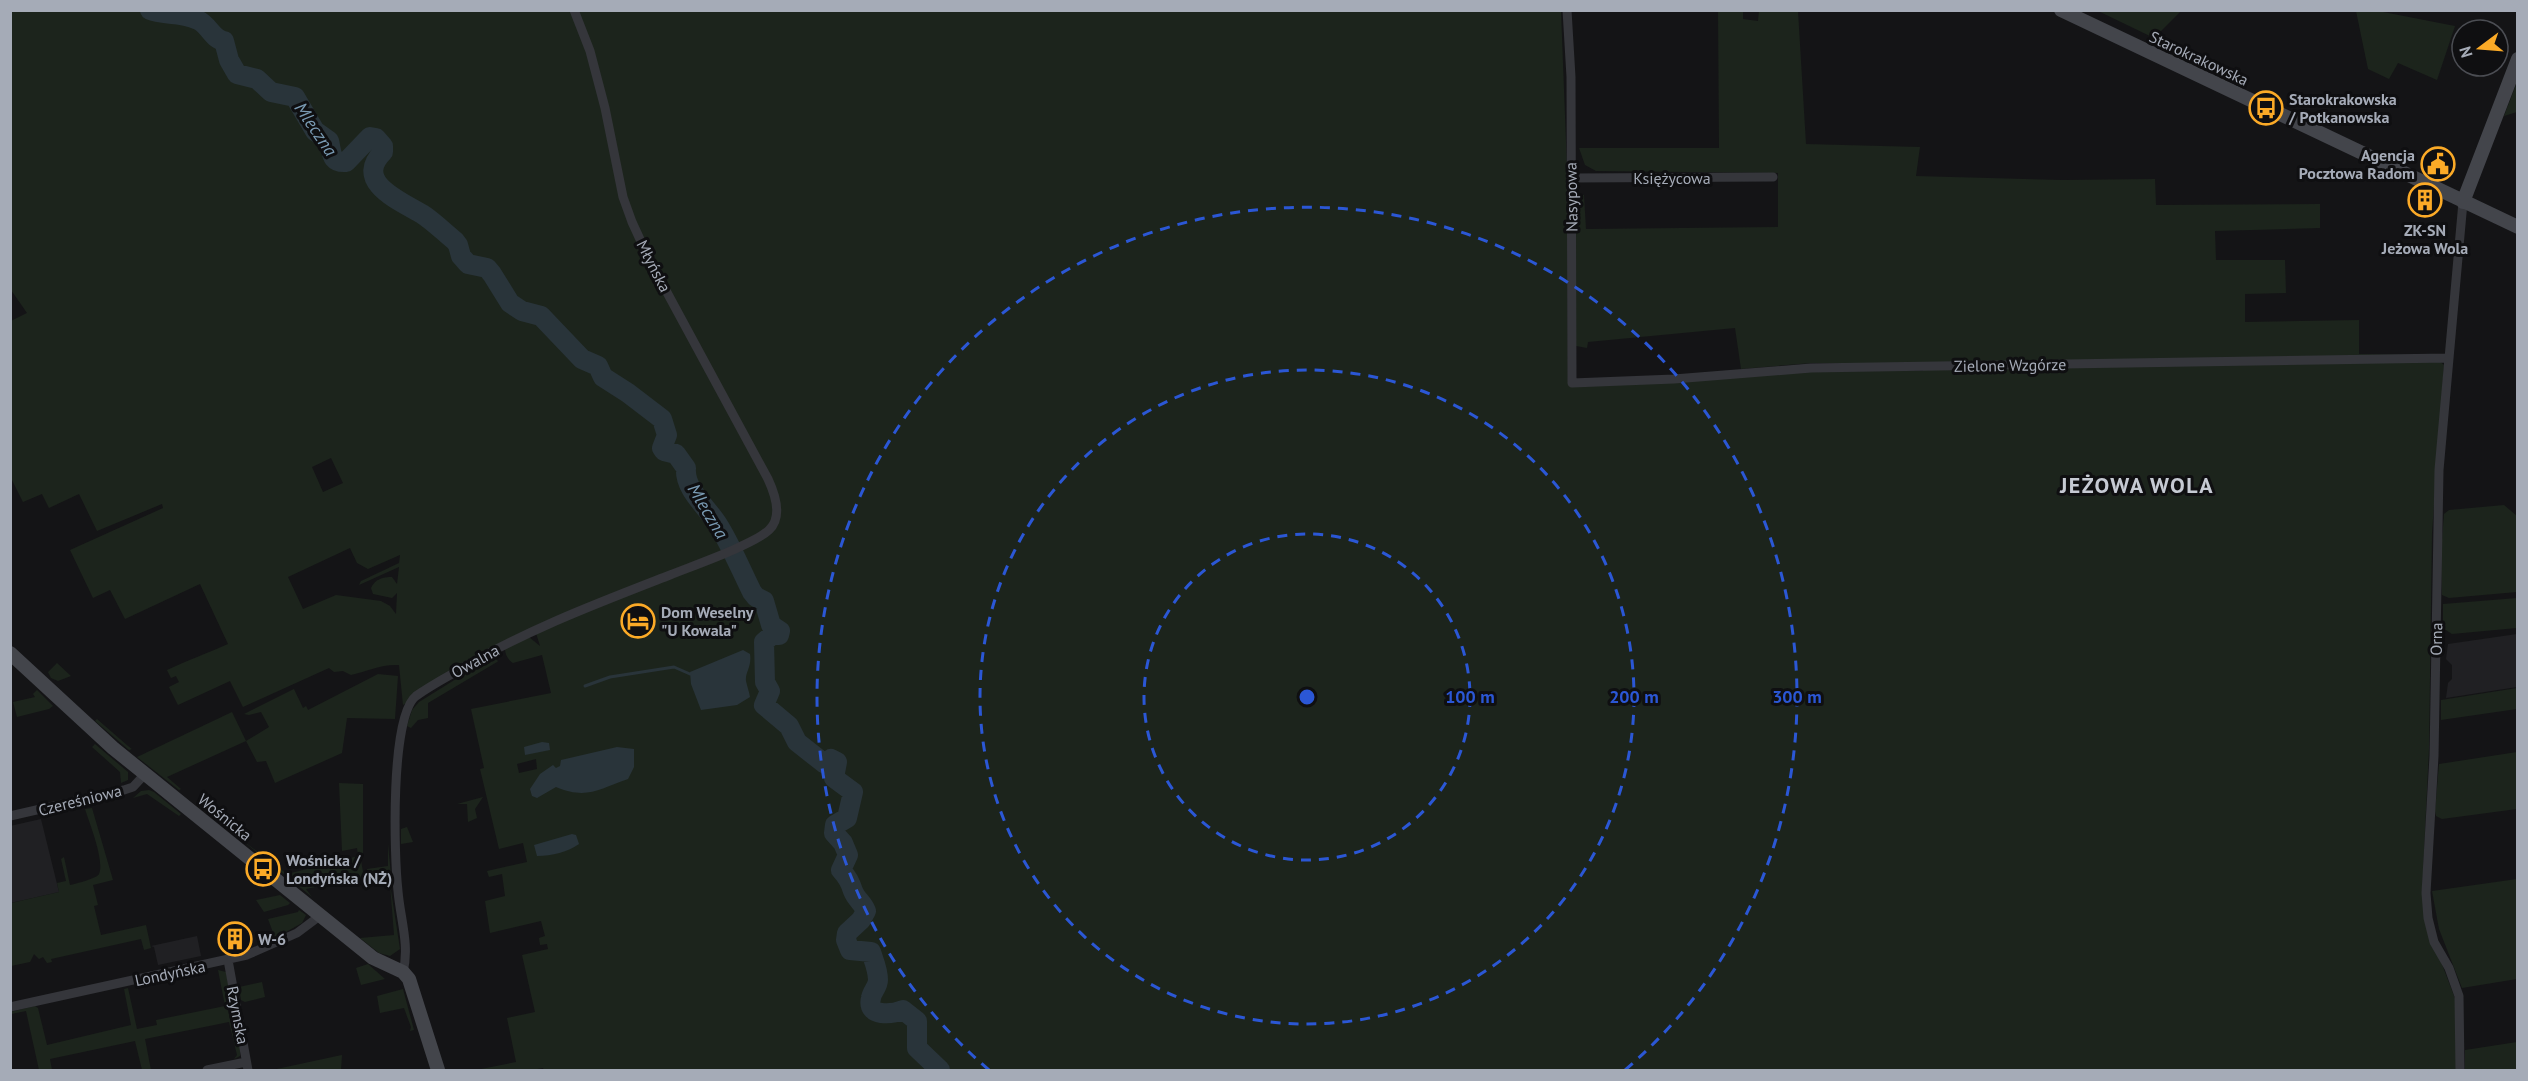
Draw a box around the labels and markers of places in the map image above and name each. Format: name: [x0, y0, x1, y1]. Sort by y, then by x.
place label: Starokrakowska / Potkanowska: [2288, 89, 2397, 127]
bus stop icon: Starokrakowska / Potkanowska: [2248, 90, 2284, 126]
place label: Agencja Pocztowa Radom: [2299, 145, 2415, 183]
public building icon: Agencja Pocztowa Radom: [2420, 146, 2456, 182]
building icon: ZK-SN Jeżowa Wola: [2407, 182, 2443, 218]
place label: ZK-SN Jeżowa Wola: [2381, 220, 2468, 258]
place label: Dom Weselny "U Kowala": [661, 602, 754, 640]
hotel icon: Dom Weselny "U Kowala": [620, 603, 656, 639]
centre of rings: [1297, 687, 1317, 707]
place label: Wośnicka / Londyńska (NŻ): [286, 850, 392, 888]
bus stop icon: Wośnicka / Londyńska (NŻ): [245, 851, 281, 887]
building icon: W-6: [217, 921, 253, 957]
place label: W-6: [258, 929, 286, 949]

